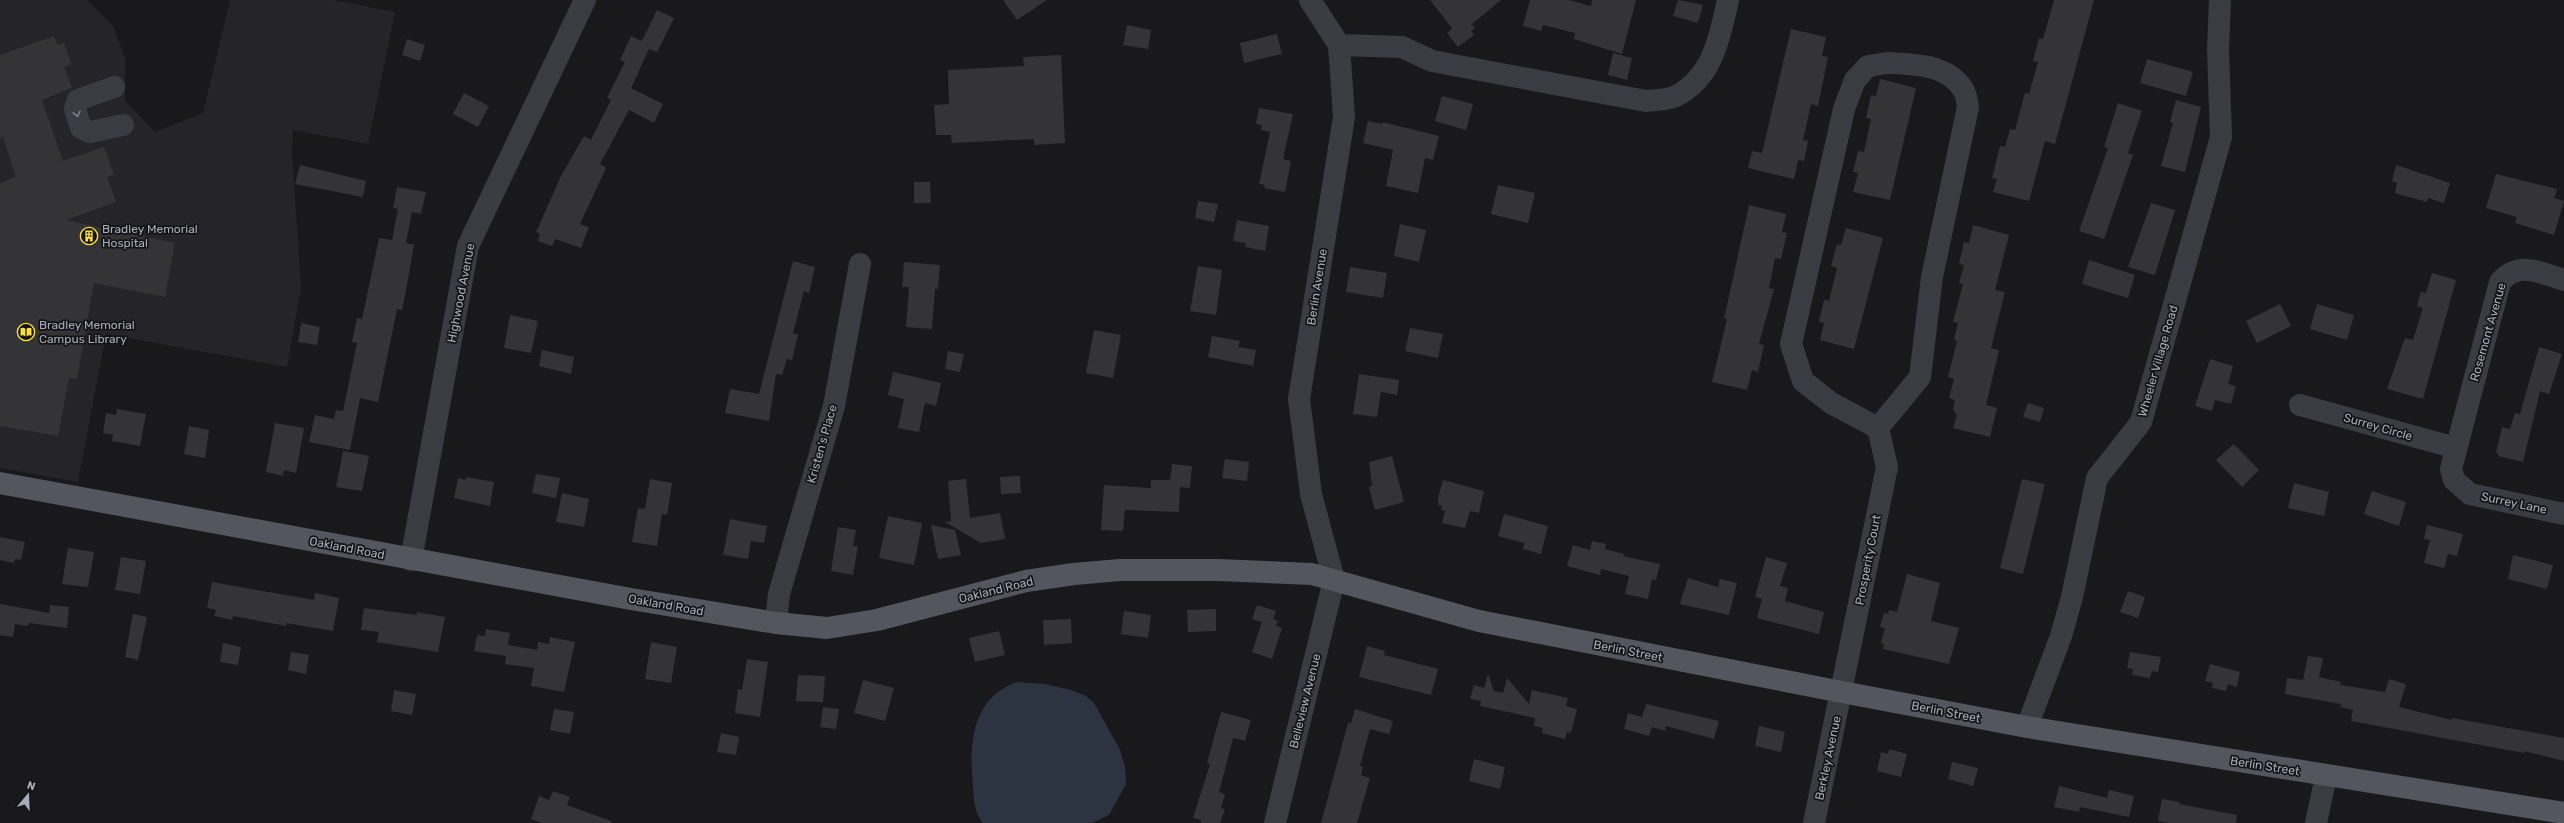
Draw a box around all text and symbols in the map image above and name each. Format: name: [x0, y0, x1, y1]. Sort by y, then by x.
one-way arrow: [72, 111, 81, 118]
place label: Bradley Memorial Hospital: [102, 222, 198, 250]
building icon: Bradley Memorial Hospital: [79, 226, 99, 246]
street label: Highwood Avenue: [445, 242, 478, 344]
street label: Berlin Avenue: [1304, 248, 1330, 326]
street label: Rosemont Avenue: [2467, 281, 2509, 383]
street label: Wheeler Village Road: [2135, 304, 2181, 418]
place label: Bradley Memorial Campus Library: [39, 318, 135, 346]
library icon: Bradley Memorial Campus Library: [16, 322, 36, 342]
street label: Kristen's Place: [804, 403, 840, 485]
street label: Surrey Circle: [2342, 410, 2414, 444]
street label: Surrey Lane: [2480, 489, 2548, 517]
street label: Prosperity Court: [1852, 513, 1884, 606]
street label: Oakland Road: [308, 534, 386, 562]
street label: Oakland Road: [957, 574, 1035, 606]
street label: Oakland Road: [627, 591, 705, 619]
street label: Berlin Street: [1592, 637, 1664, 665]
street label: Belleview Avenue: [1286, 652, 1324, 750]
street label: Berlin Street: [1910, 698, 1982, 726]
street label: Berkley Avenue: [1812, 714, 1844, 801]
street label: Berlin Street: [2229, 754, 2301, 778]
north arrow: [8, 775, 48, 815]
text: N: [25, 779, 37, 793]

